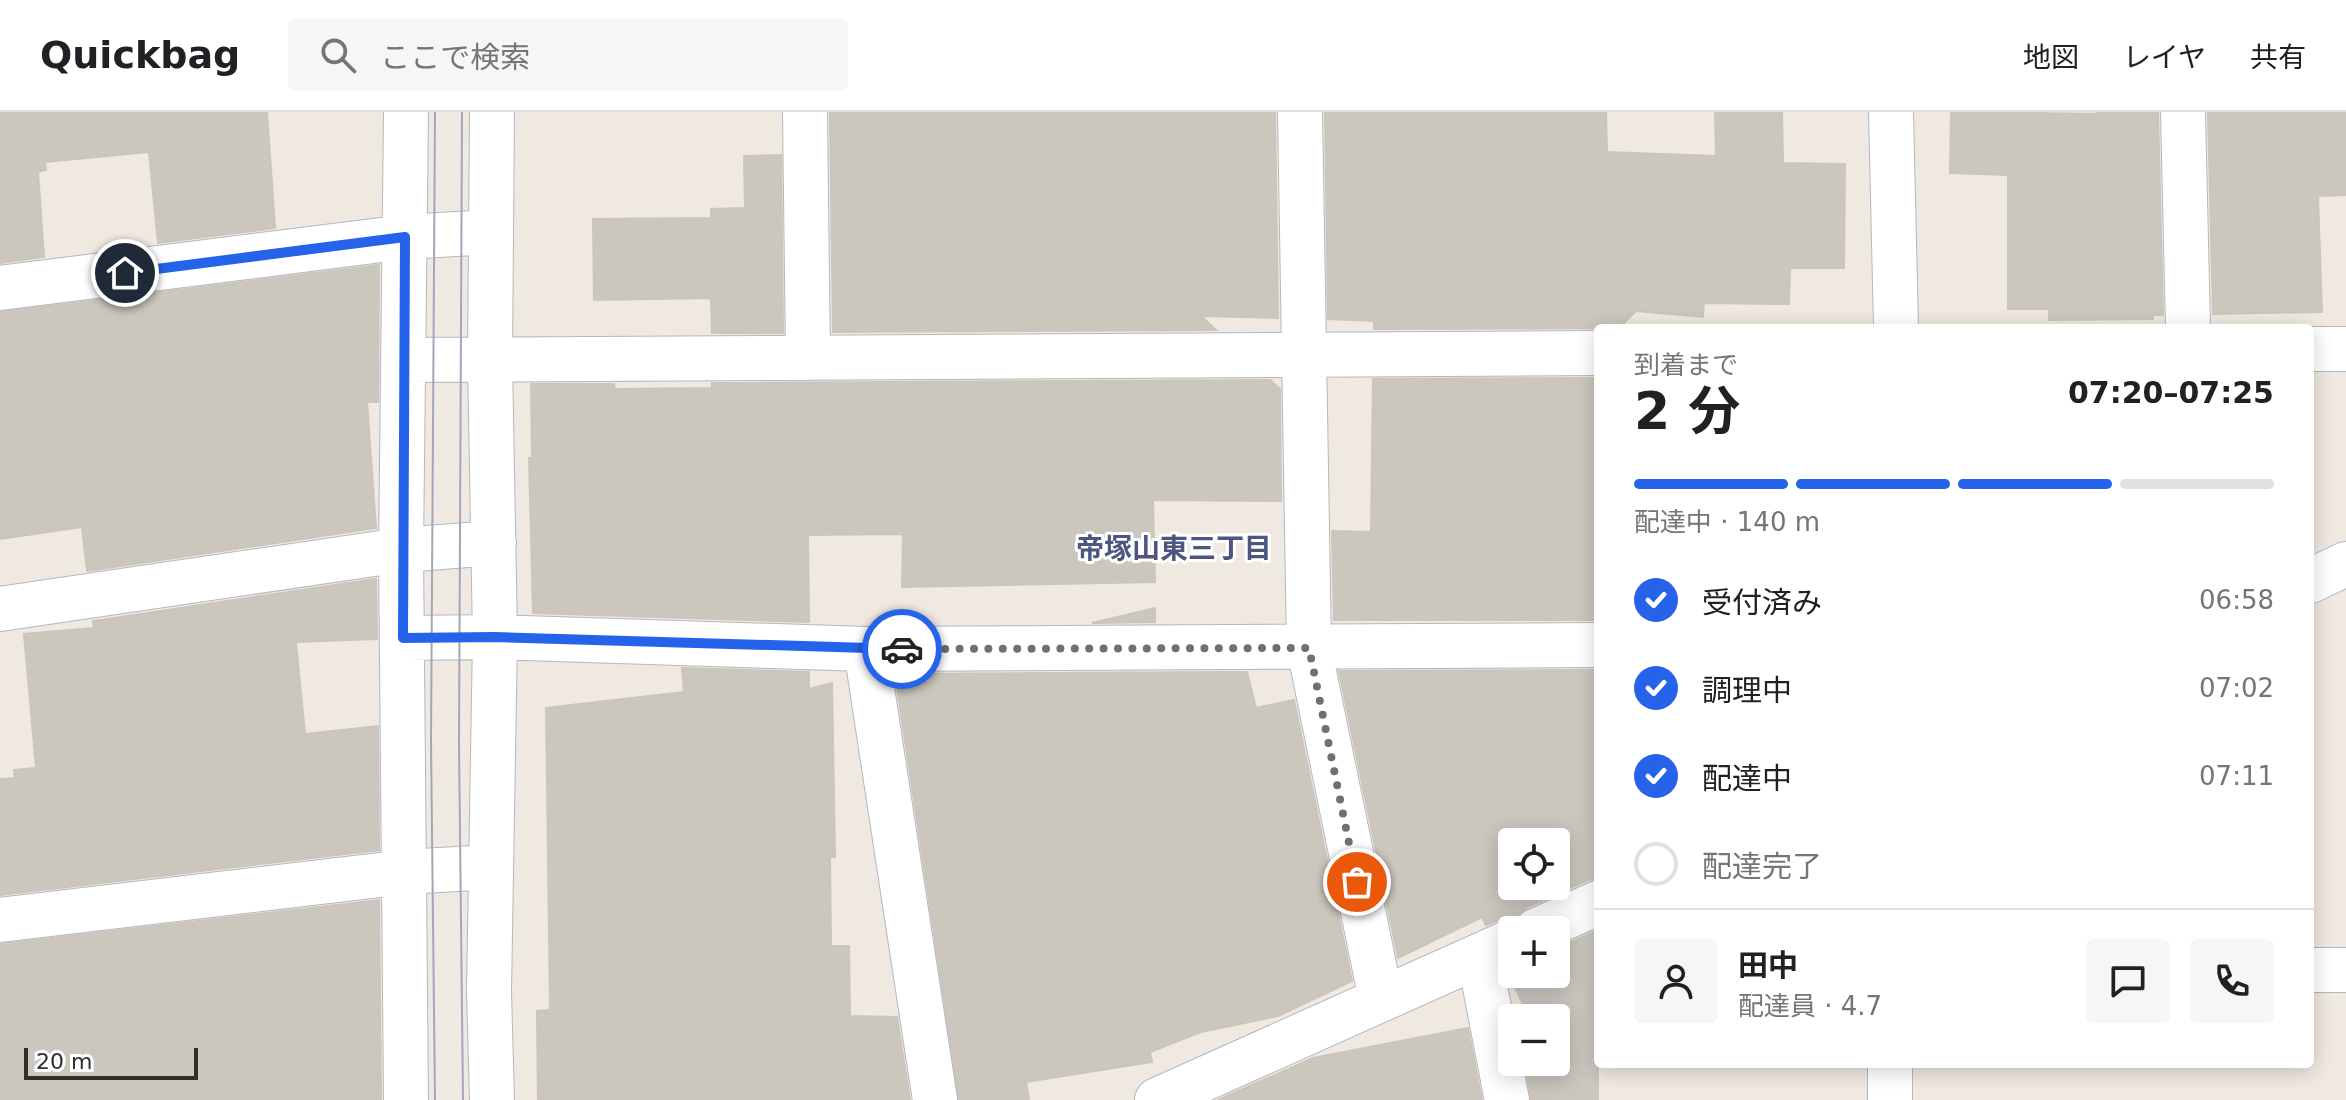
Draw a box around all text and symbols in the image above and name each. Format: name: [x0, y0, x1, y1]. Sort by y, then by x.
search box: [288, 19, 848, 91]
text: Quickbag: [40, 33, 240, 77]
icon: search: [316, 33, 360, 77]
text: ここで検索: [380, 40, 530, 75]
text: 地図: [2023, 41, 2079, 74]
text: レイヤ: [2123, 41, 2206, 74]
text: 共有: [2250, 41, 2306, 74]
pin: [91, 239, 159, 307]
icon: home: [103, 251, 147, 295]
text: 到着まで: [1634, 350, 1738, 380]
text: 07:20–07:25: [2068, 375, 2274, 410]
text: 2 分: [1634, 381, 1740, 441]
text: 配達中 · 140 m: [1634, 507, 1820, 537]
district label: 帝塚山東三丁目: [1076, 532, 1272, 565]
icon: check: [1634, 578, 1678, 622]
text: 受付済み: [1702, 585, 1822, 620]
text: 06:58: [2199, 585, 2274, 615]
courier: [862, 609, 942, 689]
icon: car: [880, 627, 924, 671]
icon: check: [1634, 666, 1678, 710]
text: 調理中: [1702, 673, 1792, 708]
text: 07:02: [2199, 673, 2274, 703]
icon: check: [1634, 754, 1678, 798]
text: 配達中: [1702, 761, 1792, 796]
text: 07:11: [2199, 761, 2274, 791]
map controls: [1498, 828, 1570, 1076]
button: locate: [1498, 828, 1570, 900]
pin: [1323, 848, 1391, 916]
text: 配達完了: [1702, 849, 1822, 884]
icon: bag: [1335, 860, 1379, 904]
button: +: [1498, 916, 1570, 988]
button: person: [1634, 939, 1718, 1023]
button: chat: [2086, 939, 2170, 1023]
button: phone: [2190, 939, 2274, 1023]
text: 田中: [1738, 948, 1798, 983]
text: 配達員 · 4.7: [1738, 991, 1882, 1021]
button: −: [1498, 1004, 1570, 1076]
scale bar: [24, 1044, 198, 1080]
text: 20 m: [36, 1049, 92, 1074]

